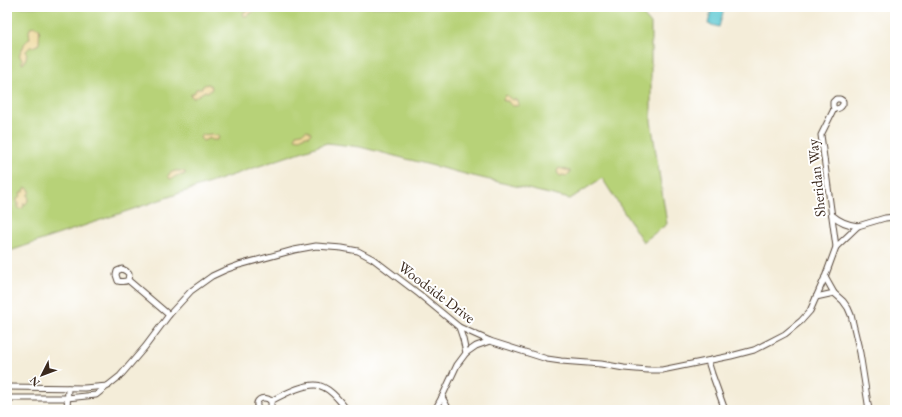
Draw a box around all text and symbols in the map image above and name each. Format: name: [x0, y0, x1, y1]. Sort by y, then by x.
street label: Sheridan Way: [802, 138, 830, 218]
street label: Woodside Drive: [395, 257, 479, 327]
north arrow: [22, 355, 62, 395]
text: N: [26, 374, 43, 390]

